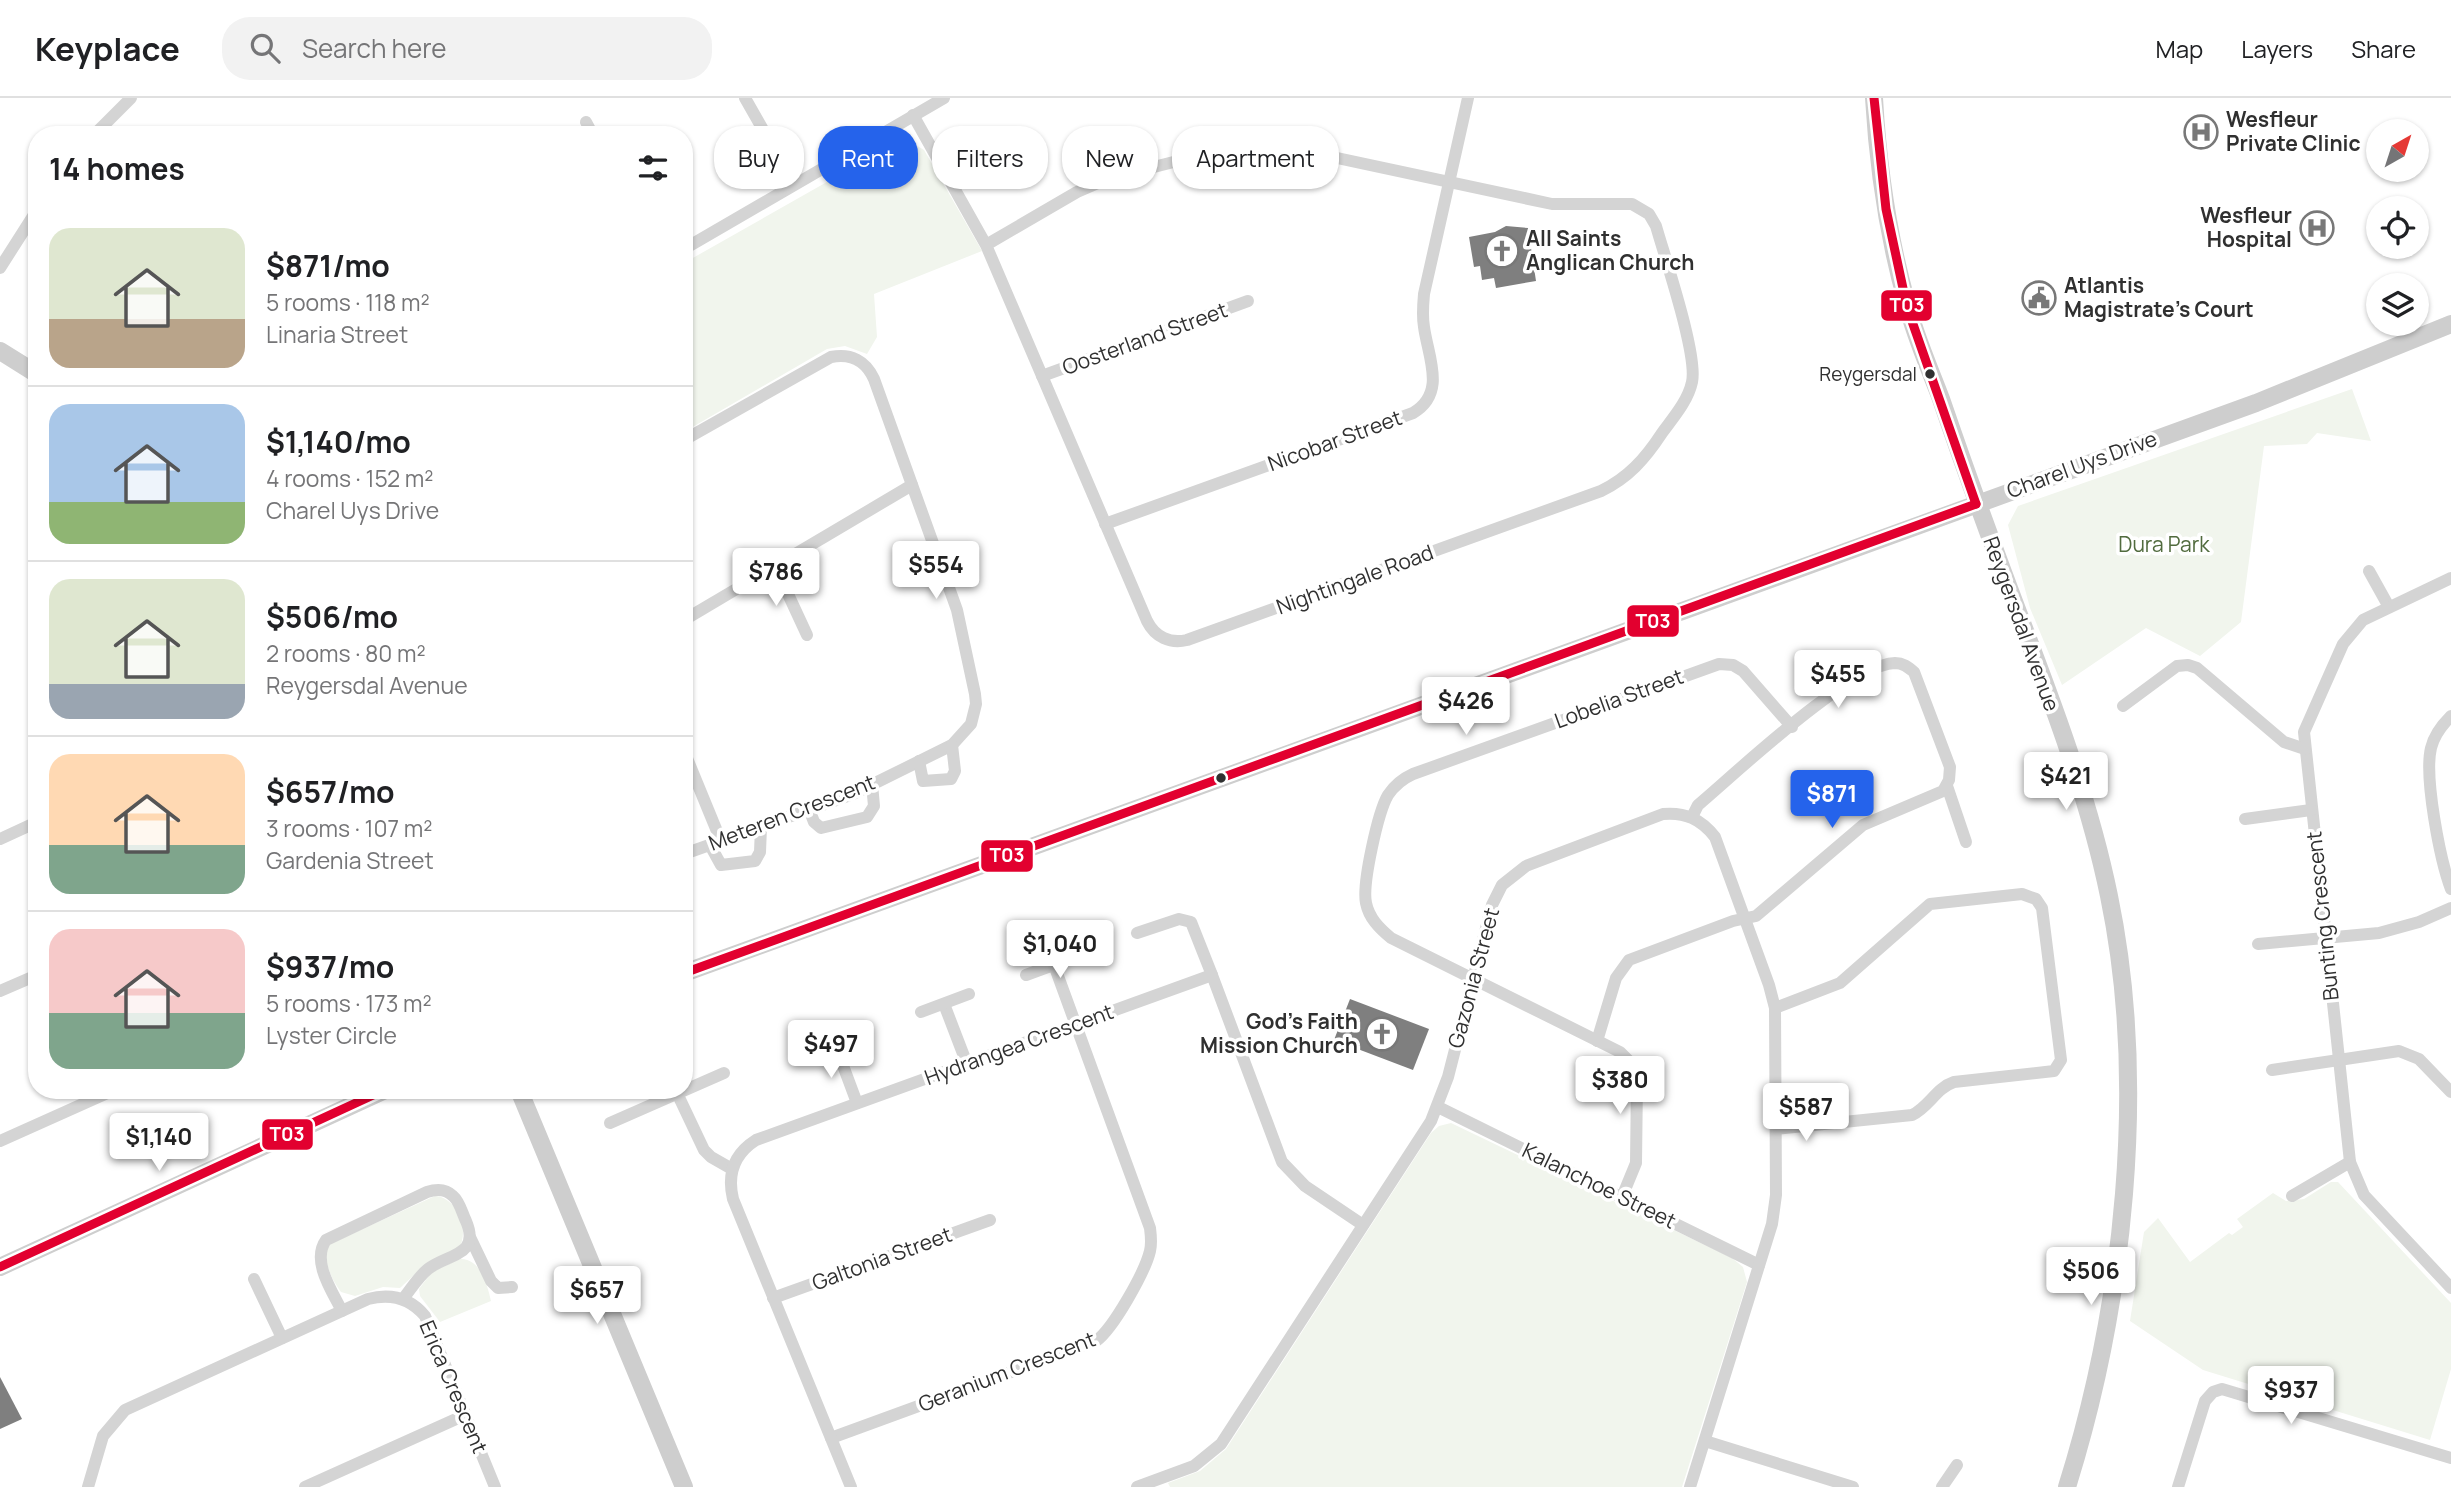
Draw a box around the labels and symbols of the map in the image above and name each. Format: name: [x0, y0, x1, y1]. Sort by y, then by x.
place label: Wesfleur Private Clinic: [2226, 105, 2361, 157]
hospital icon: Wesfleur Private Clinic: [2182, 113, 2220, 151]
north arrow: [2366, 119, 2429, 182]
place label: Wesfleur Hospital: [2200, 201, 2292, 253]
hospital icon: Wesfleur Hospital: [2298, 209, 2336, 247]
place label: All Saints Anglican Church: [1526, 224, 1694, 276]
church icon: All Saints Anglican Church: [1483, 232, 1521, 270]
place label: Atlantis Magistrate's Court: [2064, 271, 2254, 323]
public building icon: Atlantis Magistrate's Court: [2020, 279, 2058, 317]
line badge: T03: [1880, 289, 1933, 322]
text: T03: [1889, 292, 1925, 318]
street label: Oosterland Street: [1058, 295, 1231, 381]
place label: Reygersdal: [1819, 361, 1917, 387]
marker: Reygersdal: [1923, 367, 1937, 381]
street label: Nicobar Street: [1264, 403, 1405, 477]
street label: Charel Uys Drive: [2003, 424, 2161, 504]
park label: Dura Park: [2118, 530, 2210, 558]
street label: Reygersdal Avenue: [1977, 532, 2067, 715]
street label: Nightingale Road: [1272, 538, 1437, 620]
pin: $554: [895, 542, 977, 601]
pin: $786: [735, 548, 817, 608]
line badge: T03: [1626, 604, 1680, 638]
text: T03: [1635, 608, 1671, 634]
pin: $455: [1797, 650, 1879, 710]
street label: Lobelia Street: [1550, 662, 1687, 734]
pin: $426: [1425, 678, 1507, 737]
pin: $421: [2025, 752, 2107, 812]
street label: Meteren Crescent: [704, 767, 879, 857]
pin: $871: [1791, 770, 1873, 830]
unlabelled marker: [1214, 771, 1228, 785]
street label: Bunting Crescent: [2299, 830, 2345, 1002]
line badge: T03: [980, 839, 1034, 873]
text: T03: [989, 842, 1025, 868]
street label: Gazonia Street: [1441, 905, 1505, 1051]
pin: $1,040: [1003, 920, 1117, 980]
street label: Hydrangea Crescent: [920, 997, 1117, 1091]
place label: God's Faith Mission Church: [1200, 1007, 1358, 1059]
church icon: God's Faith Mission Church: [1363, 1015, 1401, 1053]
pin: $497: [790, 1020, 872, 1080]
pin: $380: [1579, 1056, 1661, 1116]
pin: $587: [1765, 1084, 1847, 1143]
pin: $1,140: [102, 1114, 216, 1173]
line badge: T03: [261, 1118, 314, 1151]
text: T03: [269, 1121, 305, 1147]
street label: Kalanchoe Street: [1518, 1136, 1681, 1234]
street label: Galtonia Street: [808, 1220, 955, 1296]
pin: $506: [2050, 1248, 2132, 1307]
pin: $657: [556, 1266, 638, 1326]
street label: Erica Crescent: [413, 1316, 494, 1457]
street label: Geranium Crescent: [914, 1324, 1099, 1418]
pin: $937: [2250, 1366, 2332, 1426]

